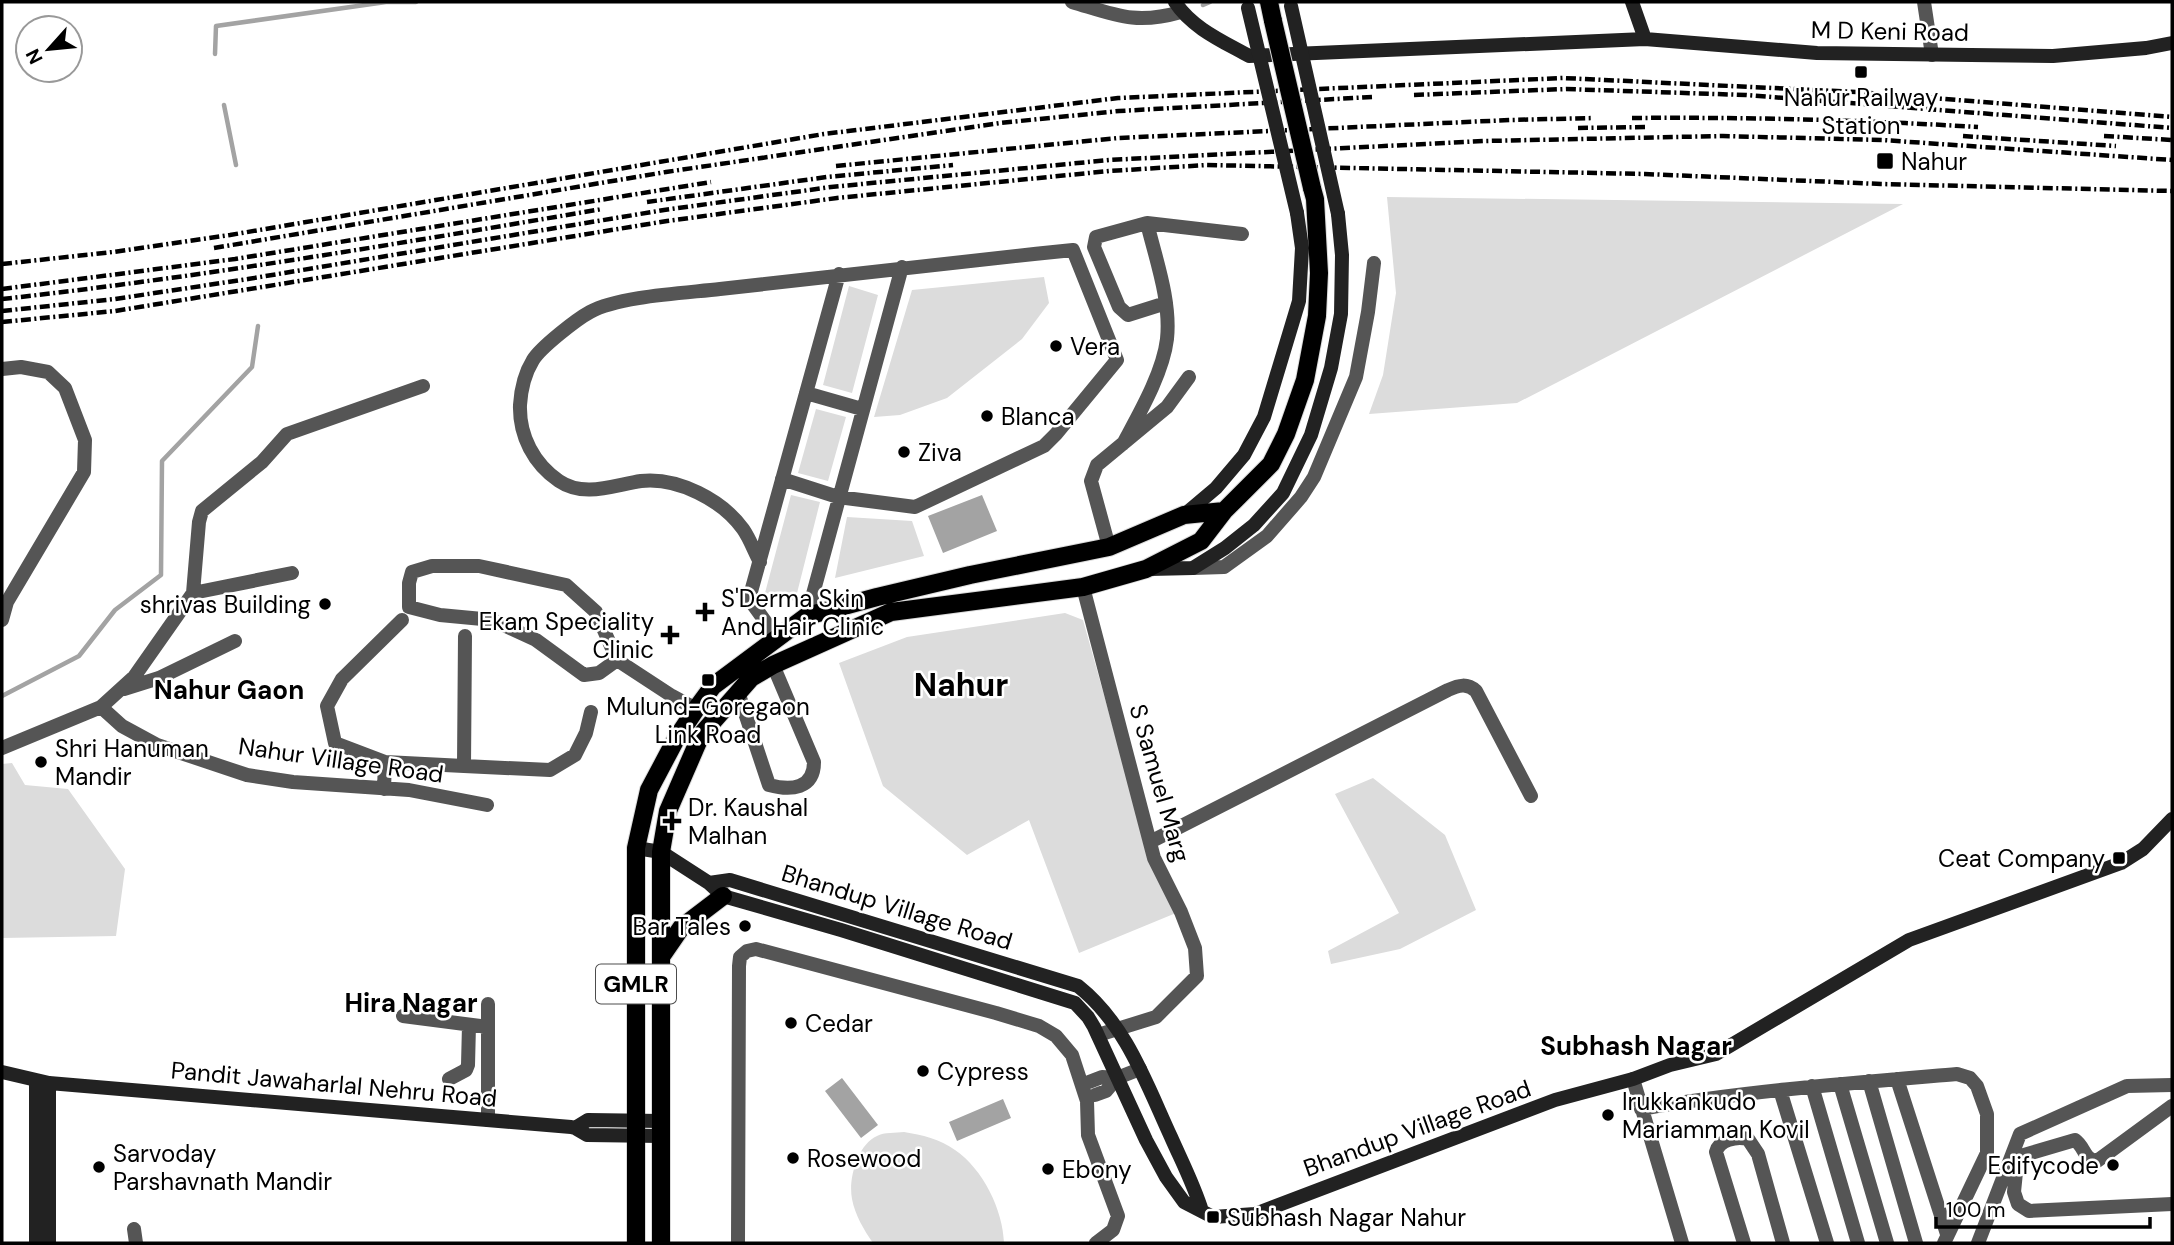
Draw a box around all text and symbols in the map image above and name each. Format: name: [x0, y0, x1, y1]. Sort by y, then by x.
north arrow: [14, 14, 84, 84]
street label: M D Keni Road: [1811, 14, 1969, 48]
text: N: [20, 45, 49, 68]
marker: Nahur Railway Station: [1853, 64, 1869, 80]
place label: Nahur Railway Station: [1784, 82, 1938, 141]
place label: Nahur: [1901, 146, 1967, 177]
marker: Nahur: [1875, 151, 1895, 171]
place label: Vera: [1070, 331, 1120, 362]
marker: Vera: [1048, 338, 1064, 354]
place label: Blanca: [1001, 401, 1074, 432]
marker: Blanca: [979, 408, 995, 424]
place label: Ziva: [918, 437, 962, 468]
marker: Ziva: [896, 444, 912, 460]
place label: S'Derma Skin And Hair Clinic: [721, 583, 884, 642]
place label: shrivas Building: [140, 589, 311, 620]
marker: shrivas Building: [317, 596, 333, 612]
marker: S'Derma Skin And Hair Clinic: [695, 602, 715, 622]
place label: Ekam Speciality Clinic: [479, 606, 654, 665]
marker: Ekam Speciality Clinic: [660, 625, 680, 645]
district label: Nahur: [914, 664, 1008, 706]
marker: Mulund-Goregaon Link Road: [700, 672, 716, 688]
district label: Nahur Gaon: [154, 673, 304, 707]
place label: Mulund-Goregaon Link Road: [606, 691, 810, 750]
street label: S Samuel Marg: [1123, 700, 1197, 866]
street label: Nahur Village Road: [236, 730, 446, 790]
place label: Shri Hanuman Mandir: [55, 733, 209, 792]
marker: Shri Hanuman Mandir: [33, 754, 49, 770]
place label: Dr. Kaushal Malhan: [688, 792, 808, 851]
marker: Dr. Kaushal Malhan: [662, 811, 682, 831]
place label: Ceat Company: [1938, 843, 2105, 874]
marker: Ceat Company: [2111, 850, 2127, 866]
street label: Bhandup Village Road: [778, 857, 1016, 957]
place label: Bar Tales: [632, 911, 731, 942]
marker: Bar Tales: [737, 918, 753, 934]
road number: GMLR: [596, 965, 676, 1004]
district label: Hira Nagar: [344, 986, 478, 1020]
place label: Cedar: [805, 1008, 873, 1039]
marker: Cedar: [783, 1015, 799, 1031]
district label: Subhash Nagar: [1540, 1029, 1732, 1063]
street label: Pandit Jawaharlal Nehru Road: [170, 1054, 498, 1114]
place label: Cypress: [937, 1056, 1029, 1087]
marker: Cypress: [915, 1063, 931, 1079]
street label: Bhandup Village Road: [1299, 1072, 1535, 1184]
place label: Irukkankudo Mariamman Kovil: [1622, 1086, 1810, 1145]
marker: Irukkankudo Mariamman Kovil: [1600, 1107, 1616, 1123]
place label: Sarvoday Parshavnath Mandir: [113, 1138, 332, 1197]
place label: Rosewood: [807, 1143, 921, 1174]
marker: Rosewood: [785, 1150, 801, 1166]
place label: Edifycode: [1988, 1150, 2099, 1181]
place label: Ebony: [1062, 1154, 1132, 1185]
marker: Edifycode: [2105, 1157, 2121, 1173]
marker: Sarvoday Parshavnath Mandir: [91, 1159, 107, 1175]
marker: Ebony: [1040, 1161, 1056, 1177]
scale bar: [1936, 1186, 2150, 1230]
text: 100 m: [1946, 1196, 2006, 1224]
place label: Subhash Nagar Nahur: [1227, 1202, 1466, 1233]
marker: Subhash Nagar Nahur: [1205, 1209, 1221, 1225]

